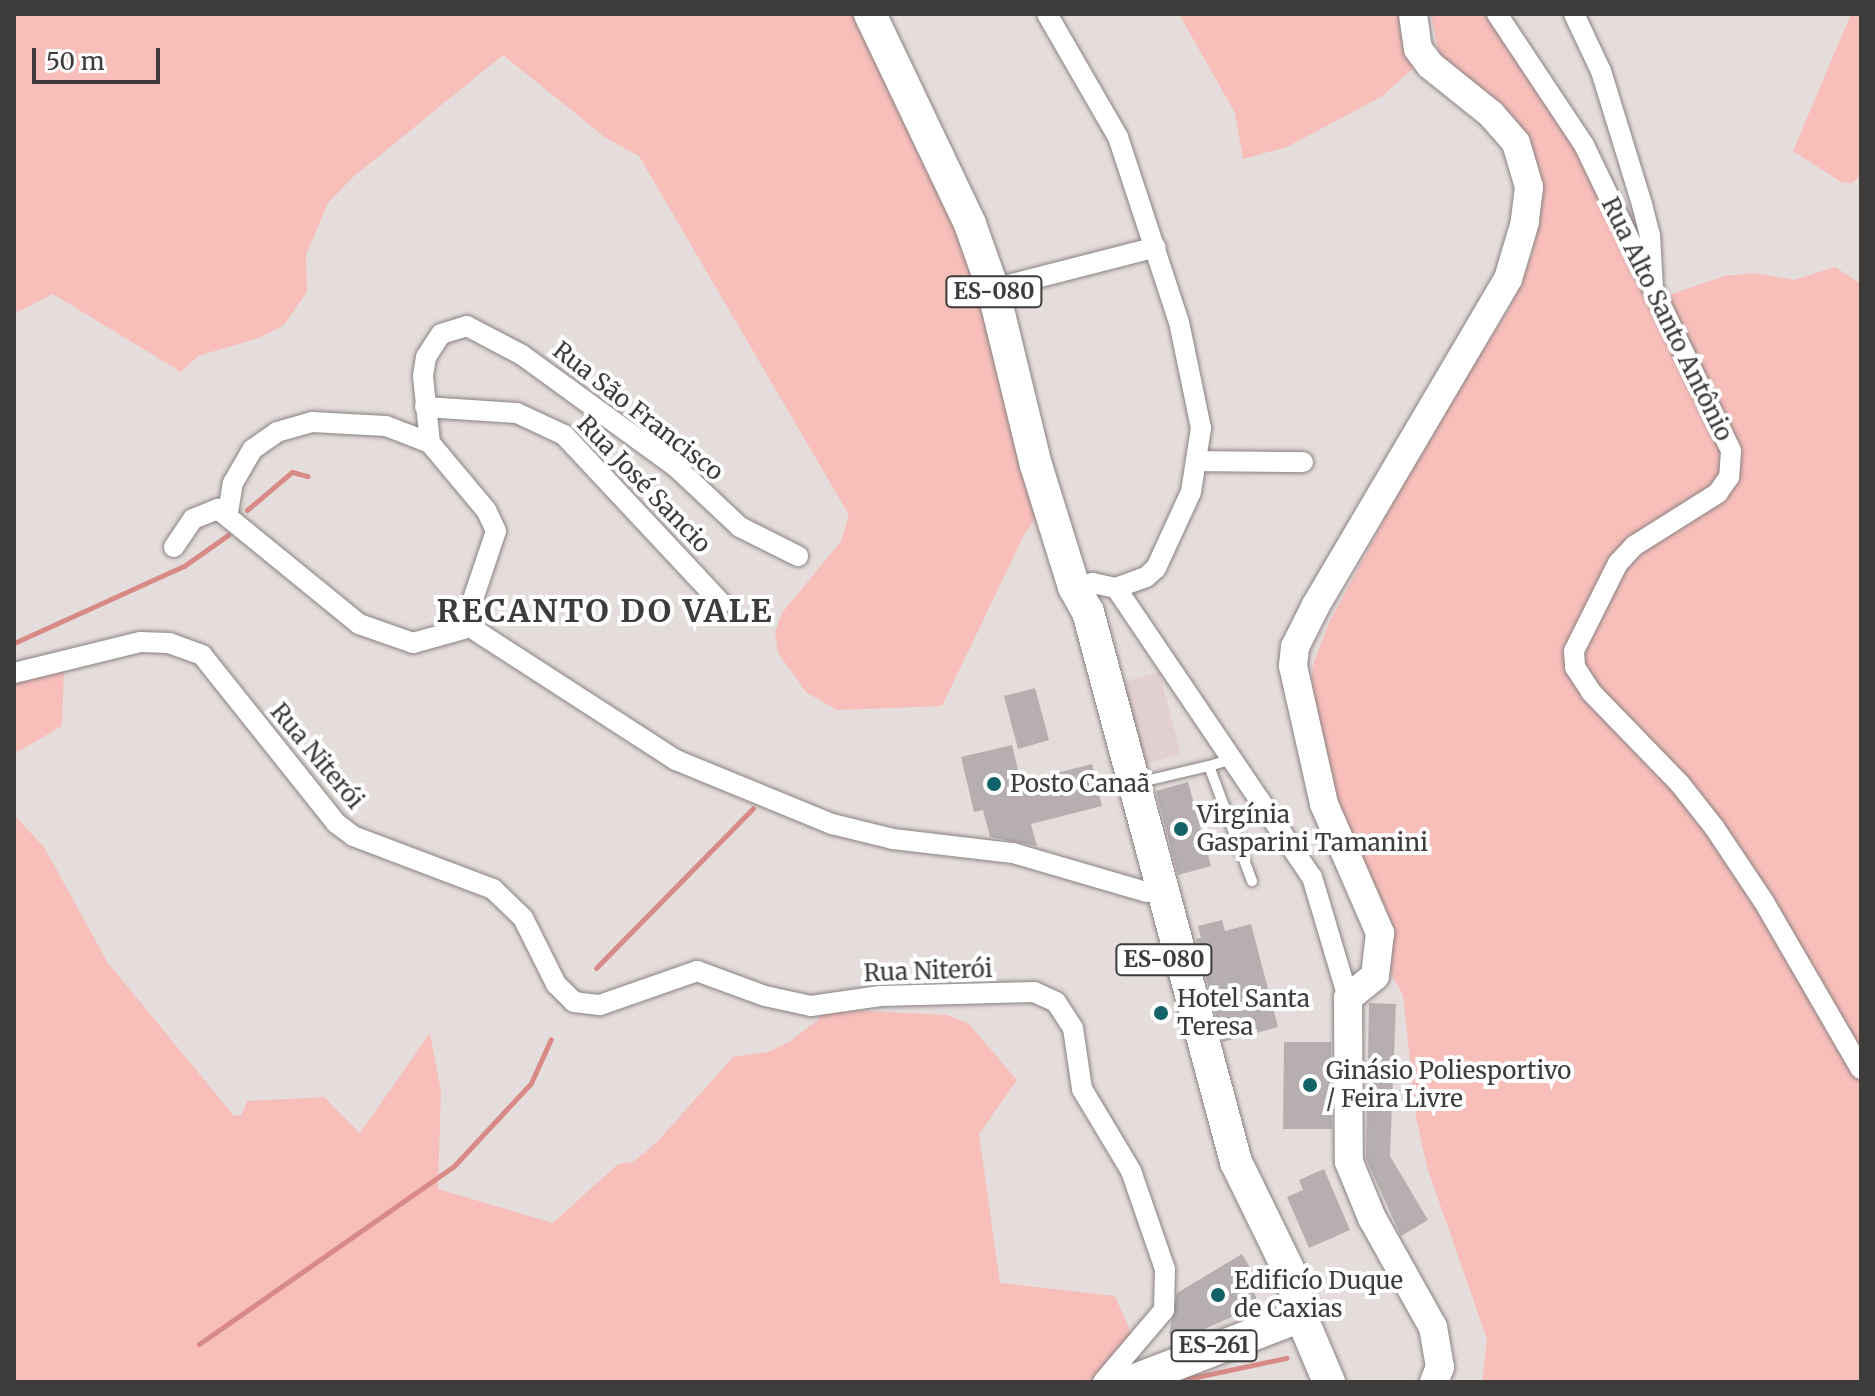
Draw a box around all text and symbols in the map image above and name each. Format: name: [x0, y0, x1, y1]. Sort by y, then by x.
scale bar: [36, 32, 164, 82]
text: 50 m: [46, 46, 105, 77]
street label: Rua Alto Santo Antônio: [1595, 193, 1739, 445]
road number: ES-080: [944, 274, 1044, 310]
street label: Rua São Francisco: [547, 336, 729, 486]
street label: Rua José Sancio: [571, 409, 717, 559]
district label: RECANTO DO VALE: [437, 592, 773, 630]
street label: Rua Niterói: [265, 697, 369, 815]
place label: Posto Canaã: [1010, 770, 1150, 798]
marker: Posto Canaã: [985, 775, 1003, 793]
place label: Virgínia Gasparini Tamanini: [1197, 801, 1428, 857]
marker: Virgínia Gasparini Tamanini: [1172, 820, 1190, 838]
road number: ES-080: [1114, 942, 1214, 978]
street label: Rua Niterói: [863, 954, 993, 988]
place label: Hotel Santa Teresa: [1177, 985, 1310, 1041]
marker: Hotel Santa Teresa: [1152, 1004, 1170, 1022]
place label: Ginásio Poliesportivo / Feira Livre: [1326, 1057, 1571, 1113]
marker: Ginásio Poliesportivo / Feira Livre: [1301, 1076, 1319, 1094]
place label: Edificío Duque de Caxias: [1234, 1267, 1403, 1323]
marker: Edificío Duque de Caxias: [1209, 1286, 1227, 1304]
road number: ES-261: [1170, 1328, 1258, 1364]

